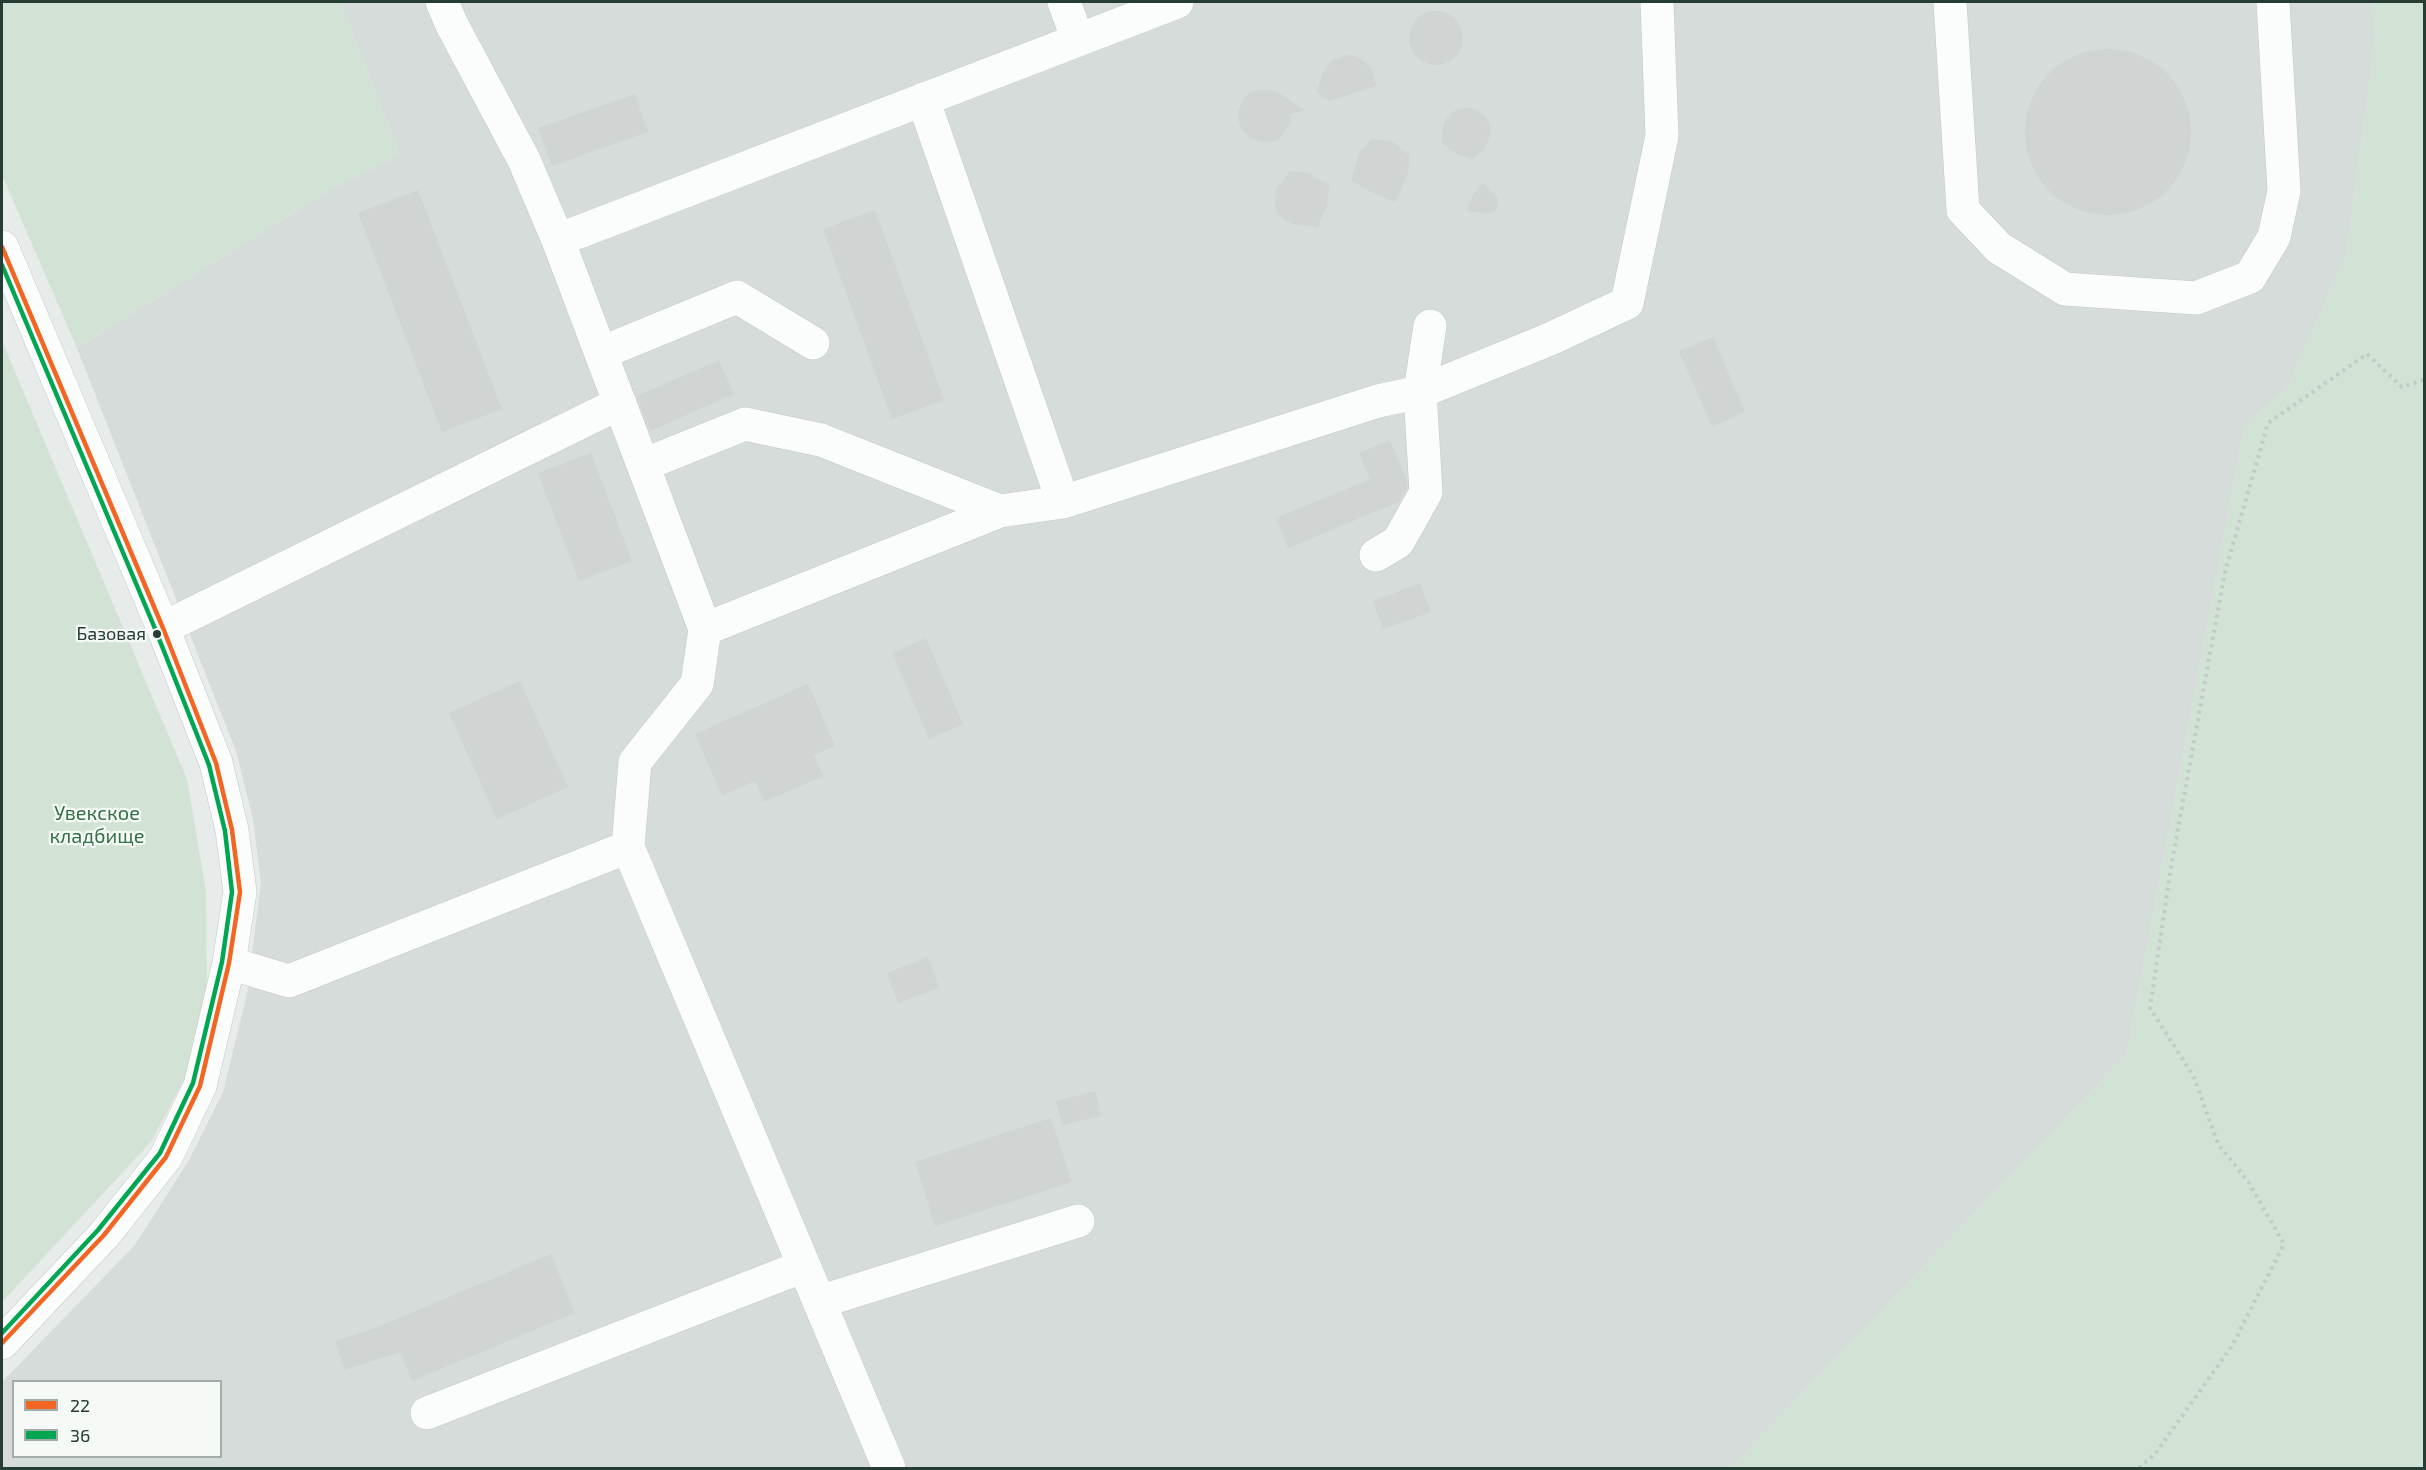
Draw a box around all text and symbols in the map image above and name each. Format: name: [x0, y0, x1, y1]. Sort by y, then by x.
place label: Базовая: [76, 623, 146, 645]
marker: Базовая: [151, 628, 163, 640]
park label: Увекское кладбище: [49, 801, 145, 848]
legend: [12, 1380, 222, 1458]
text: 22: [70, 1394, 90, 1416]
text: 36: [70, 1424, 90, 1446]

